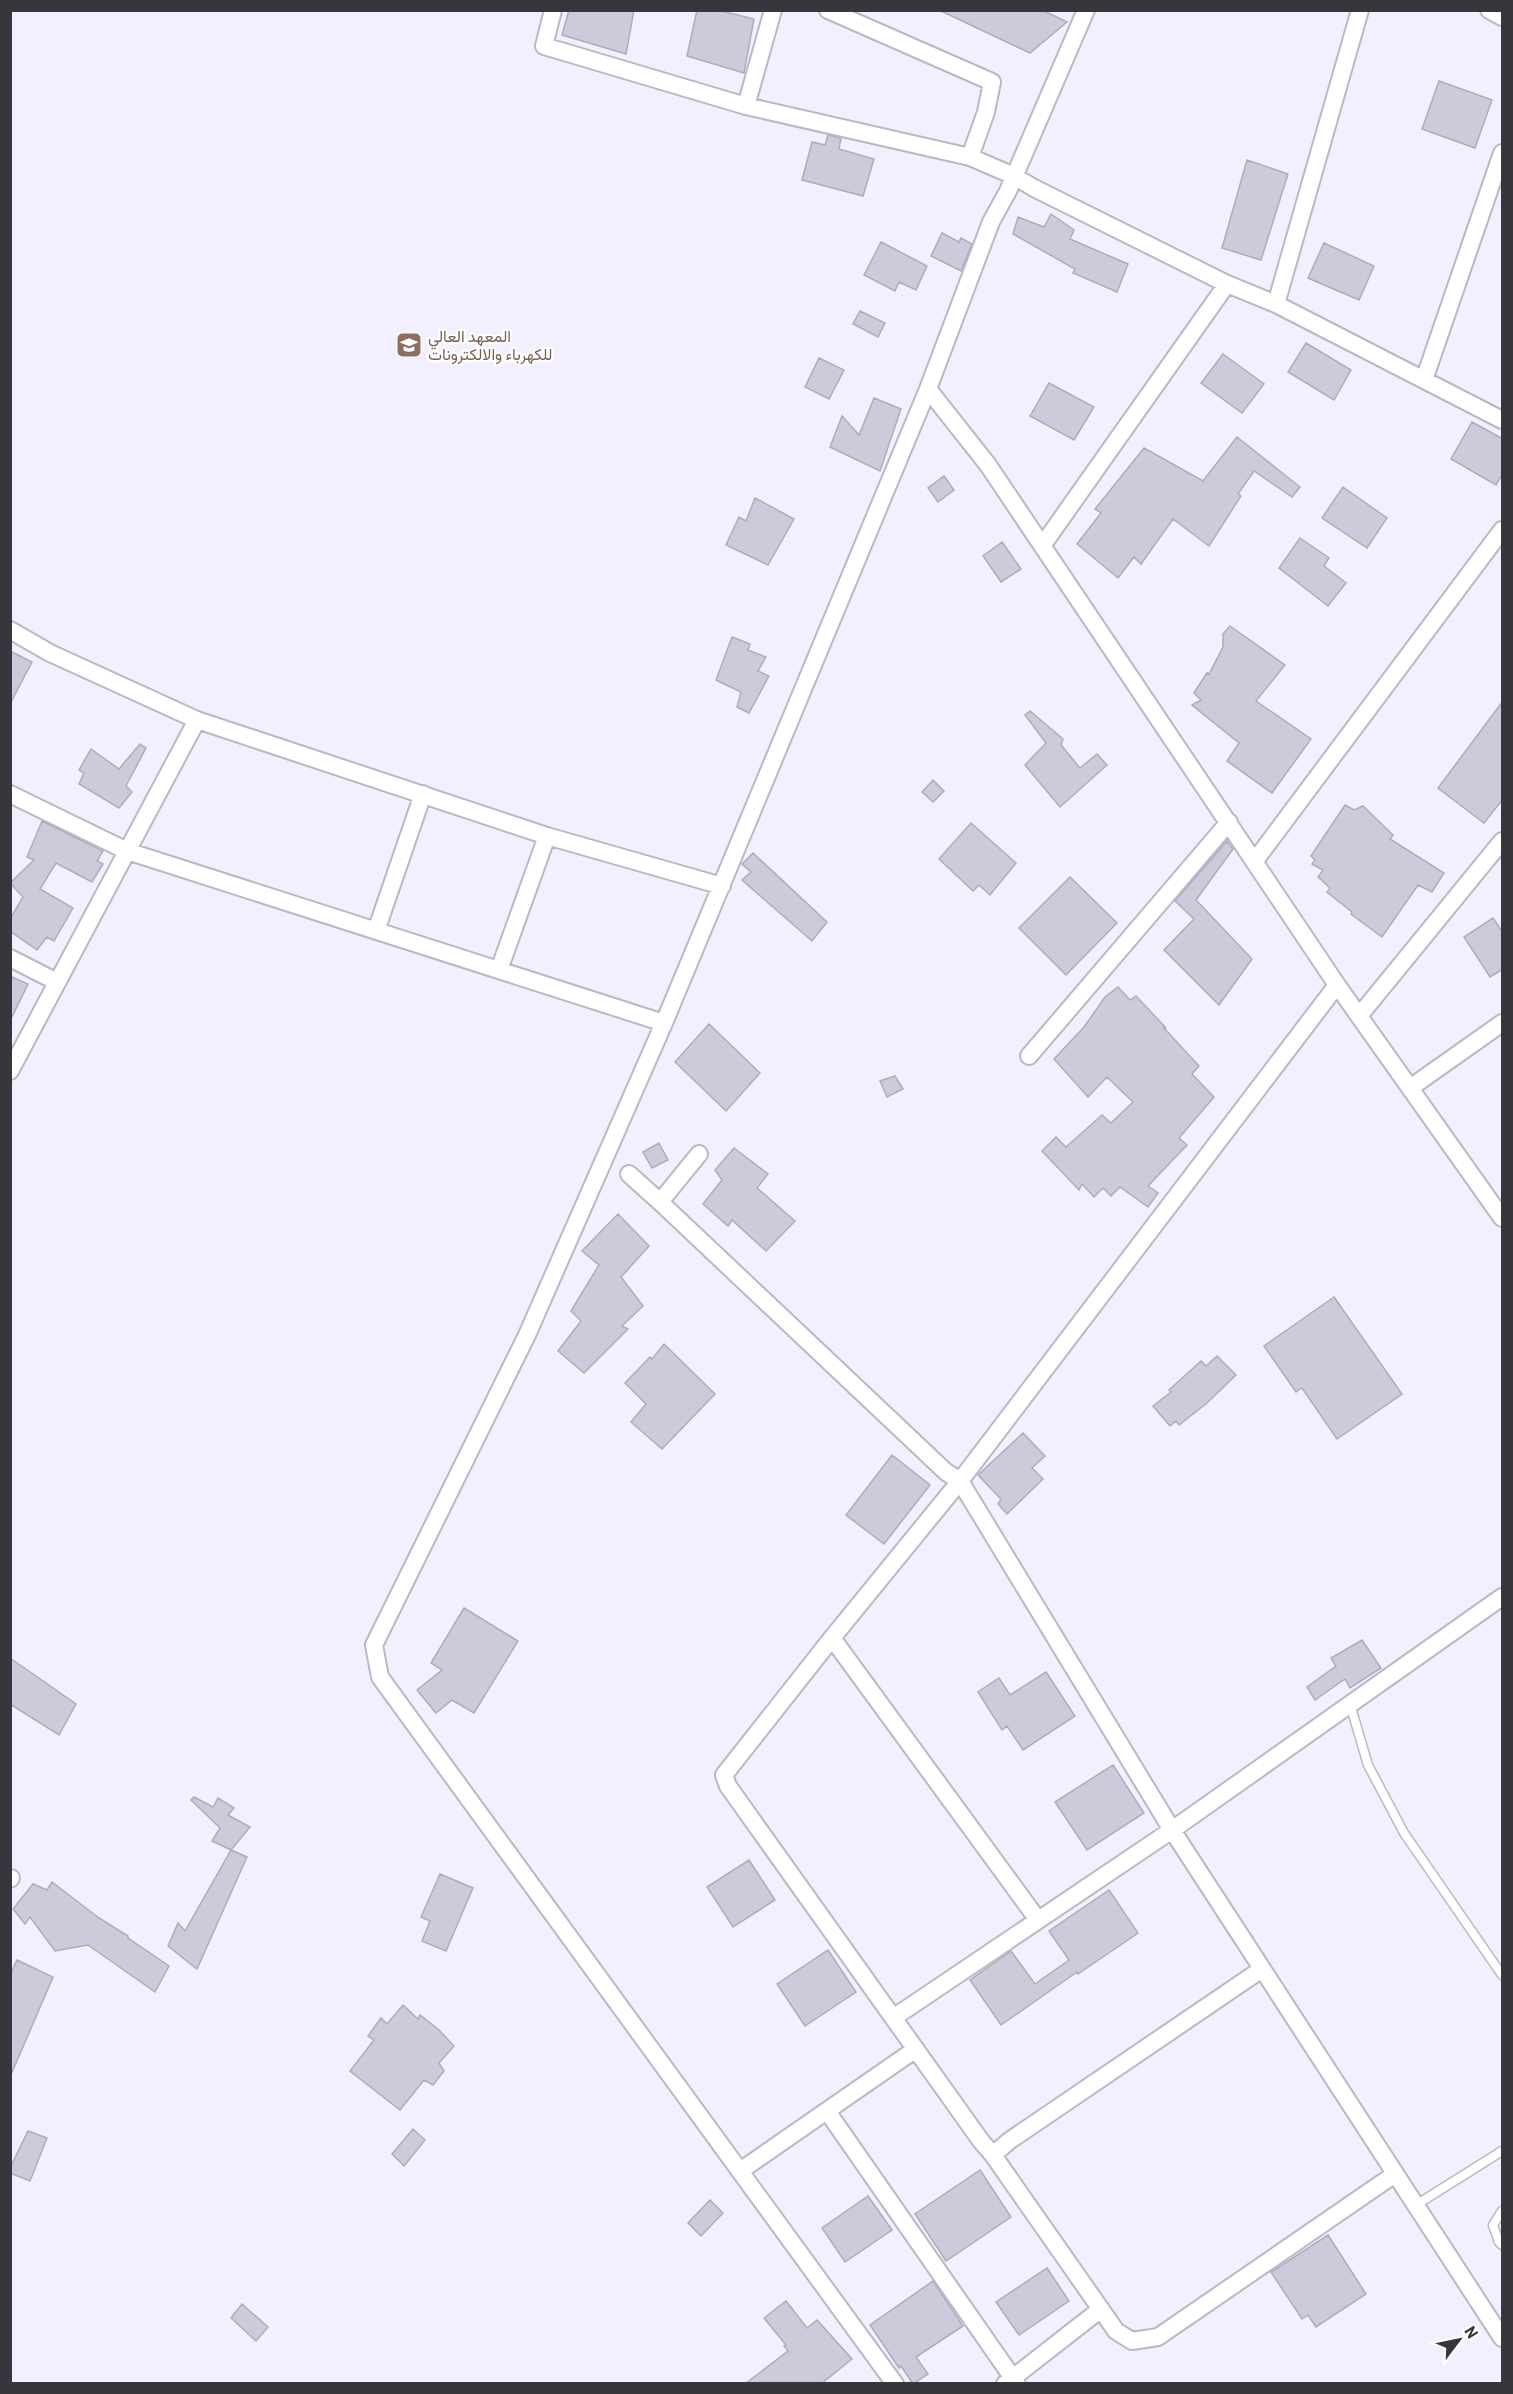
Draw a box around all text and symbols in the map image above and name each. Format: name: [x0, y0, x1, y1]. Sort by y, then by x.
place label: المعهد العالي للكهرباء والالكترونات: [428, 326, 552, 365]
school or university icon: المعهد العالي للكهرباء والالكترونات: [394, 330, 424, 360]
north arrow: [1429, 2310, 1489, 2370]
text: N: [1461, 2322, 1483, 2341]

